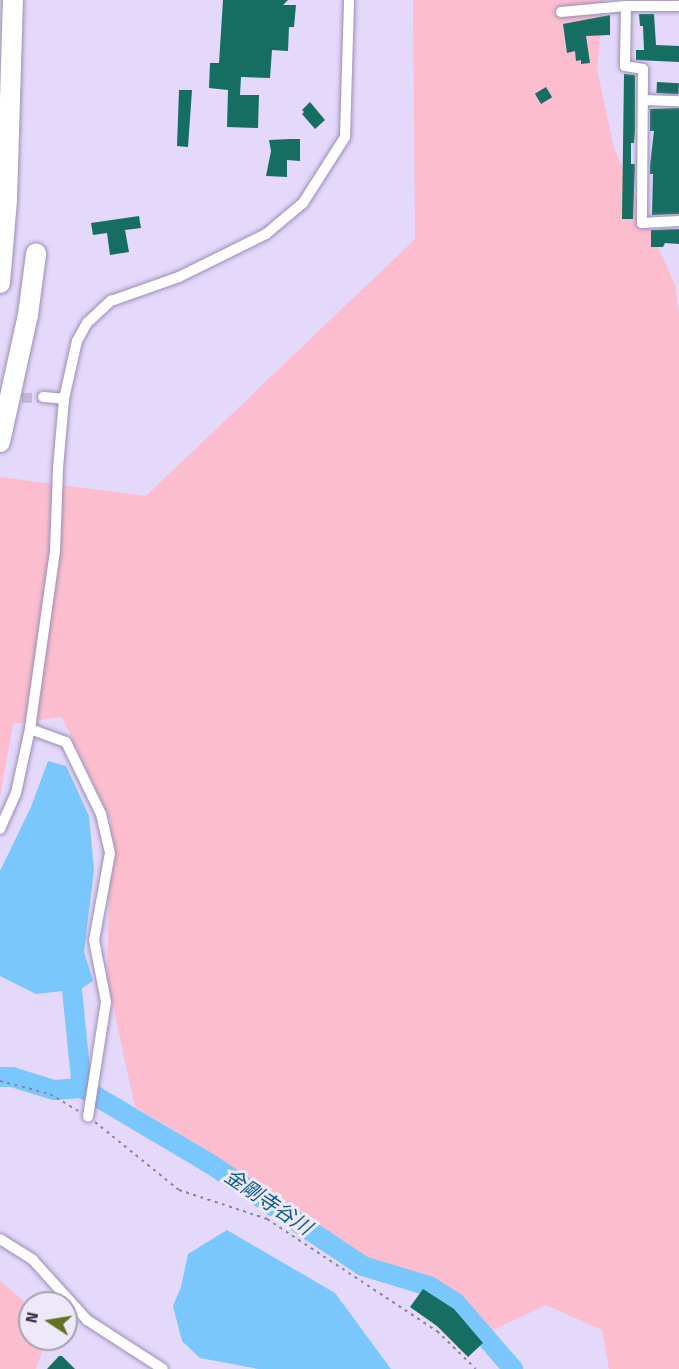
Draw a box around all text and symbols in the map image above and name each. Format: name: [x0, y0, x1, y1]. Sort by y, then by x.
water label: 金剛寺谷川: [220, 1164, 316, 1240]
north arrow: [18, 1291, 78, 1351]
text: N: [21, 1310, 42, 1325]

